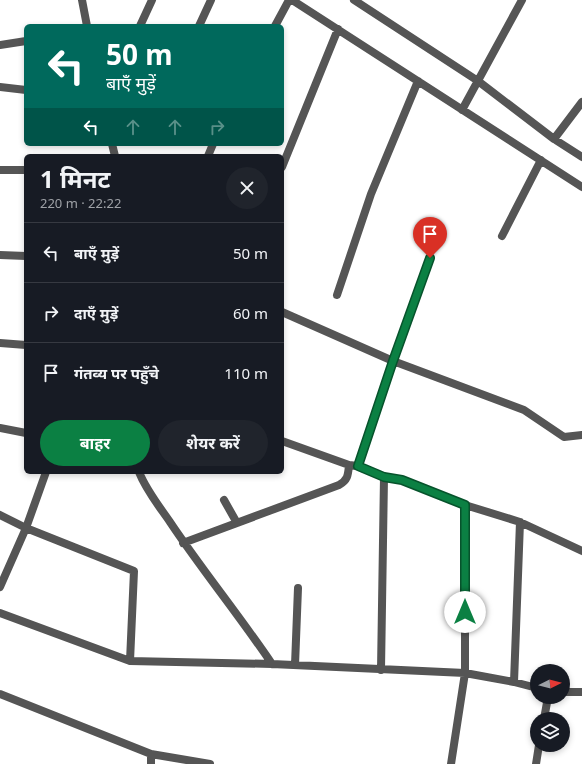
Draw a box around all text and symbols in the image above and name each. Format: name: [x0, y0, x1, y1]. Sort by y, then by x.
text: 50 m: [106, 35, 173, 73]
icon: left: [40, 40, 92, 92]
text: बाएँ मुड़ें: [106, 71, 156, 95]
icon: left: [80, 116, 102, 138]
icon: ahead: [122, 116, 144, 138]
icon: ahead: [164, 116, 186, 138]
icon: right: [206, 116, 228, 138]
text: 1 मिनट: [40, 162, 110, 195]
button: close: [226, 167, 268, 209]
text: 220 m · 22:22: [40, 194, 121, 212]
pin: [413, 217, 447, 258]
icon: arrive: [419, 223, 441, 245]
icon: left: [40, 242, 62, 264]
text: बाएँ मुड़ें: [74, 243, 119, 263]
text: 50 m: [233, 243, 268, 263]
icon: right: [40, 302, 62, 324]
text: दाएँ मुड़ें: [74, 303, 118, 323]
text: 60 m: [233, 303, 268, 323]
icon: arrive: [40, 362, 62, 384]
text: गंतव्य पर पहुँचे: [74, 363, 159, 383]
text: 110 m: [224, 363, 268, 383]
button: बाहर: [40, 420, 150, 466]
button: शेयर करें: [158, 420, 268, 466]
position arrow: [444, 591, 486, 633]
north arrow: [530, 664, 570, 704]
map controls: [530, 664, 570, 752]
button: layers: [530, 712, 570, 752]

